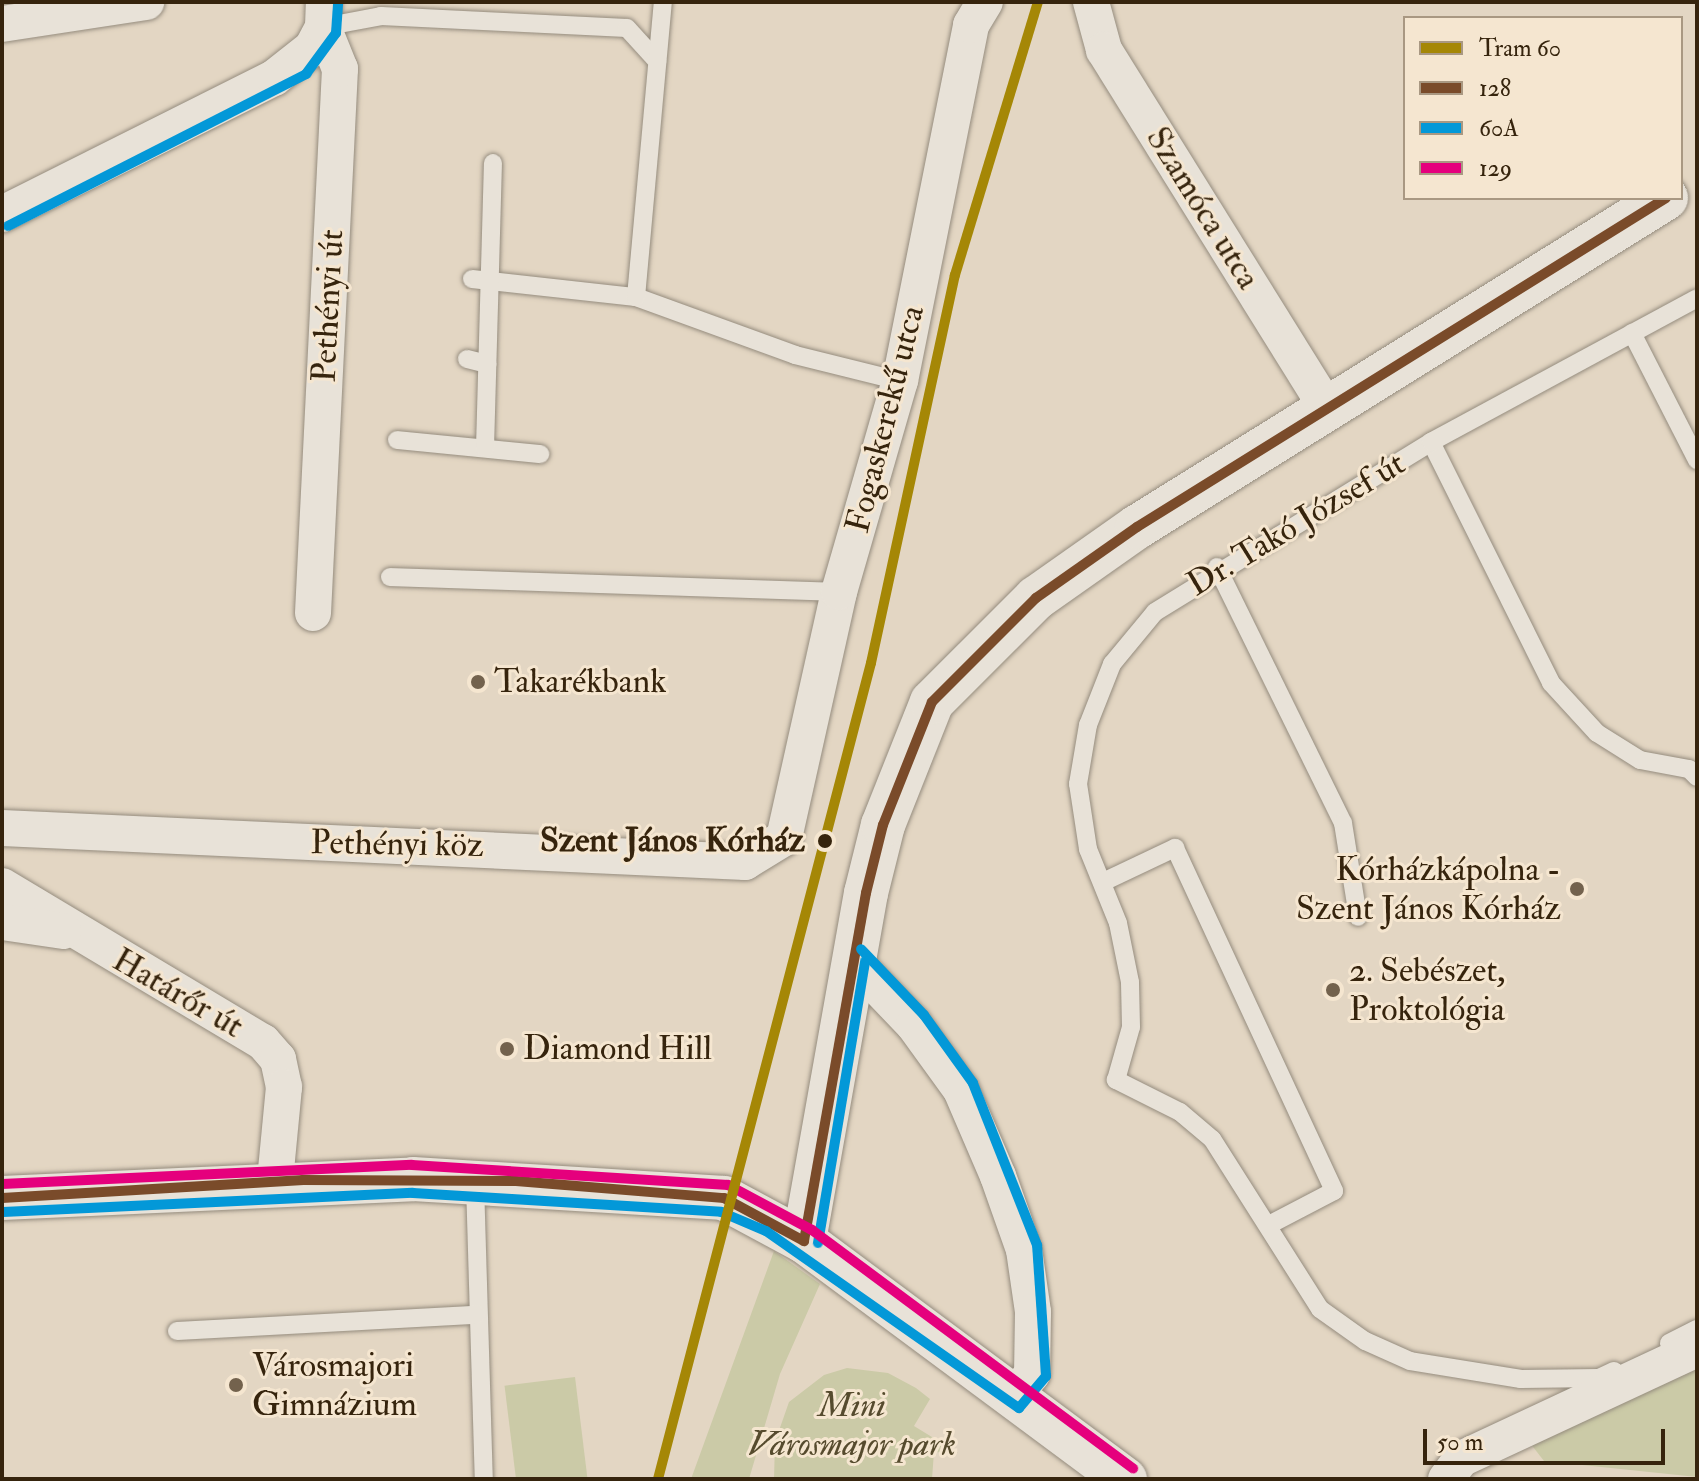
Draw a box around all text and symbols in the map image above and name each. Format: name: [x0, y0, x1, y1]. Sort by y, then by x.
legend: [1403, 16, 1683, 200]
text: Tram 60: [1479, 33, 1561, 64]
text: 128: [1479, 73, 1511, 104]
text: 60A: [1479, 113, 1519, 144]
street label: Szamóca utca: [1137, 120, 1269, 296]
text: 129: [1479, 153, 1512, 184]
street label: Pethényi út: [304, 228, 352, 384]
street label: Fogaskerekű utca: [837, 301, 933, 537]
street label: Dr. Takó József út: [1180, 443, 1412, 605]
place label: Takarékbank: [494, 662, 667, 702]
marker: Takarékbank: [469, 673, 487, 691]
place label: Szent János Kórház: [540, 821, 805, 861]
street label: Pethényi köz: [310, 822, 484, 866]
marker: Szent János Kórház: [812, 828, 838, 854]
place label: Kórházkápolna - Szent János Kórház: [1296, 849, 1561, 928]
marker: Kórházkápolna - Szent János Kórház: [1568, 880, 1586, 898]
street label: Határőr út: [105, 939, 251, 1047]
place label: 2. Sebészet, Proktológia: [1349, 950, 1505, 1030]
marker: 2. Sebészet, Proktológia: [1324, 981, 1342, 999]
place label: Diamond Hill: [523, 1029, 712, 1069]
marker: Diamond Hill: [498, 1040, 516, 1058]
place label: Városmajori Gimnázium: [252, 1345, 417, 1424]
marker: Városmajori Gimnázium: [227, 1376, 245, 1394]
park label: Mini Városmajor park: [748, 1385, 956, 1464]
scale bar: [1427, 1413, 1669, 1463]
text: 50 m: [1437, 1427, 1483, 1458]

